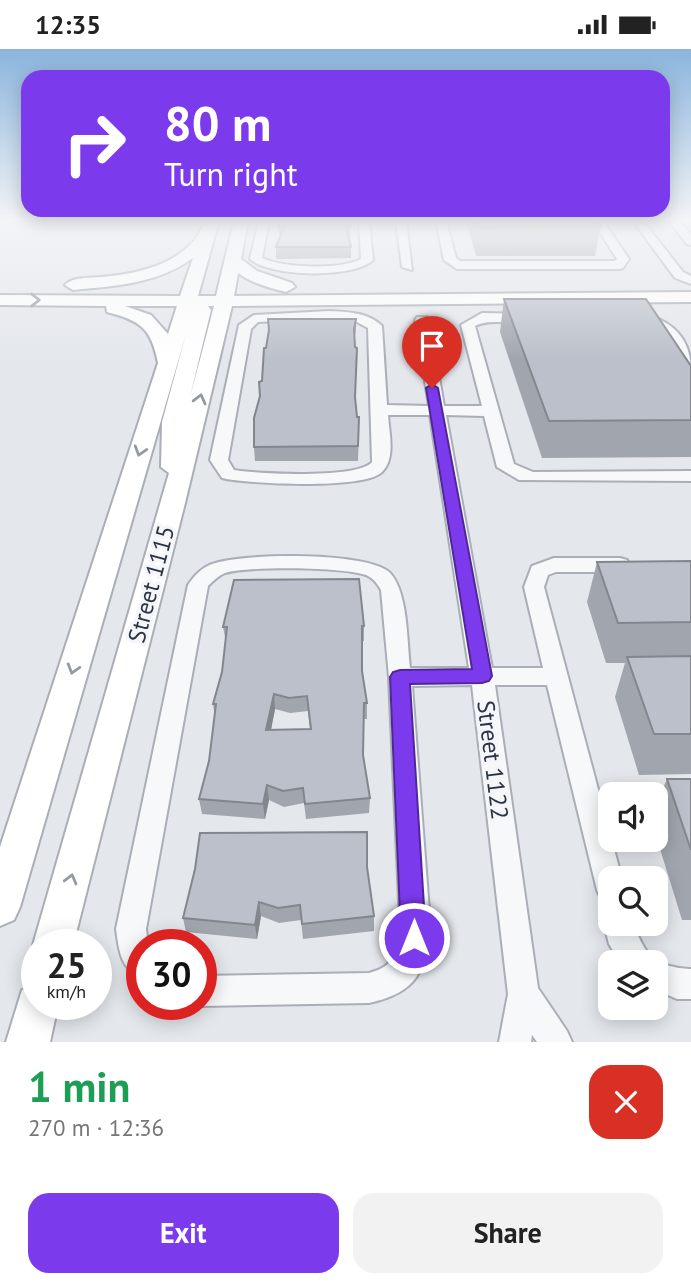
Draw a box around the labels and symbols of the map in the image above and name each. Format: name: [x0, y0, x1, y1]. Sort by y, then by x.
one-way arrow: [30, 292, 41, 308]
pin: [402, 316, 462, 388]
one-way arrow: [192, 393, 206, 405]
one-way arrow: [134, 445, 149, 457]
street label: Street 1115: [120, 522, 182, 646]
one-way arrow: [67, 662, 82, 674]
street label: Street 1122: [470, 699, 516, 821]
one-way arrow: [63, 873, 77, 885]
position arrow: [377, 901, 451, 975]
speed limit sign: 30: [126, 929, 217, 1020]

